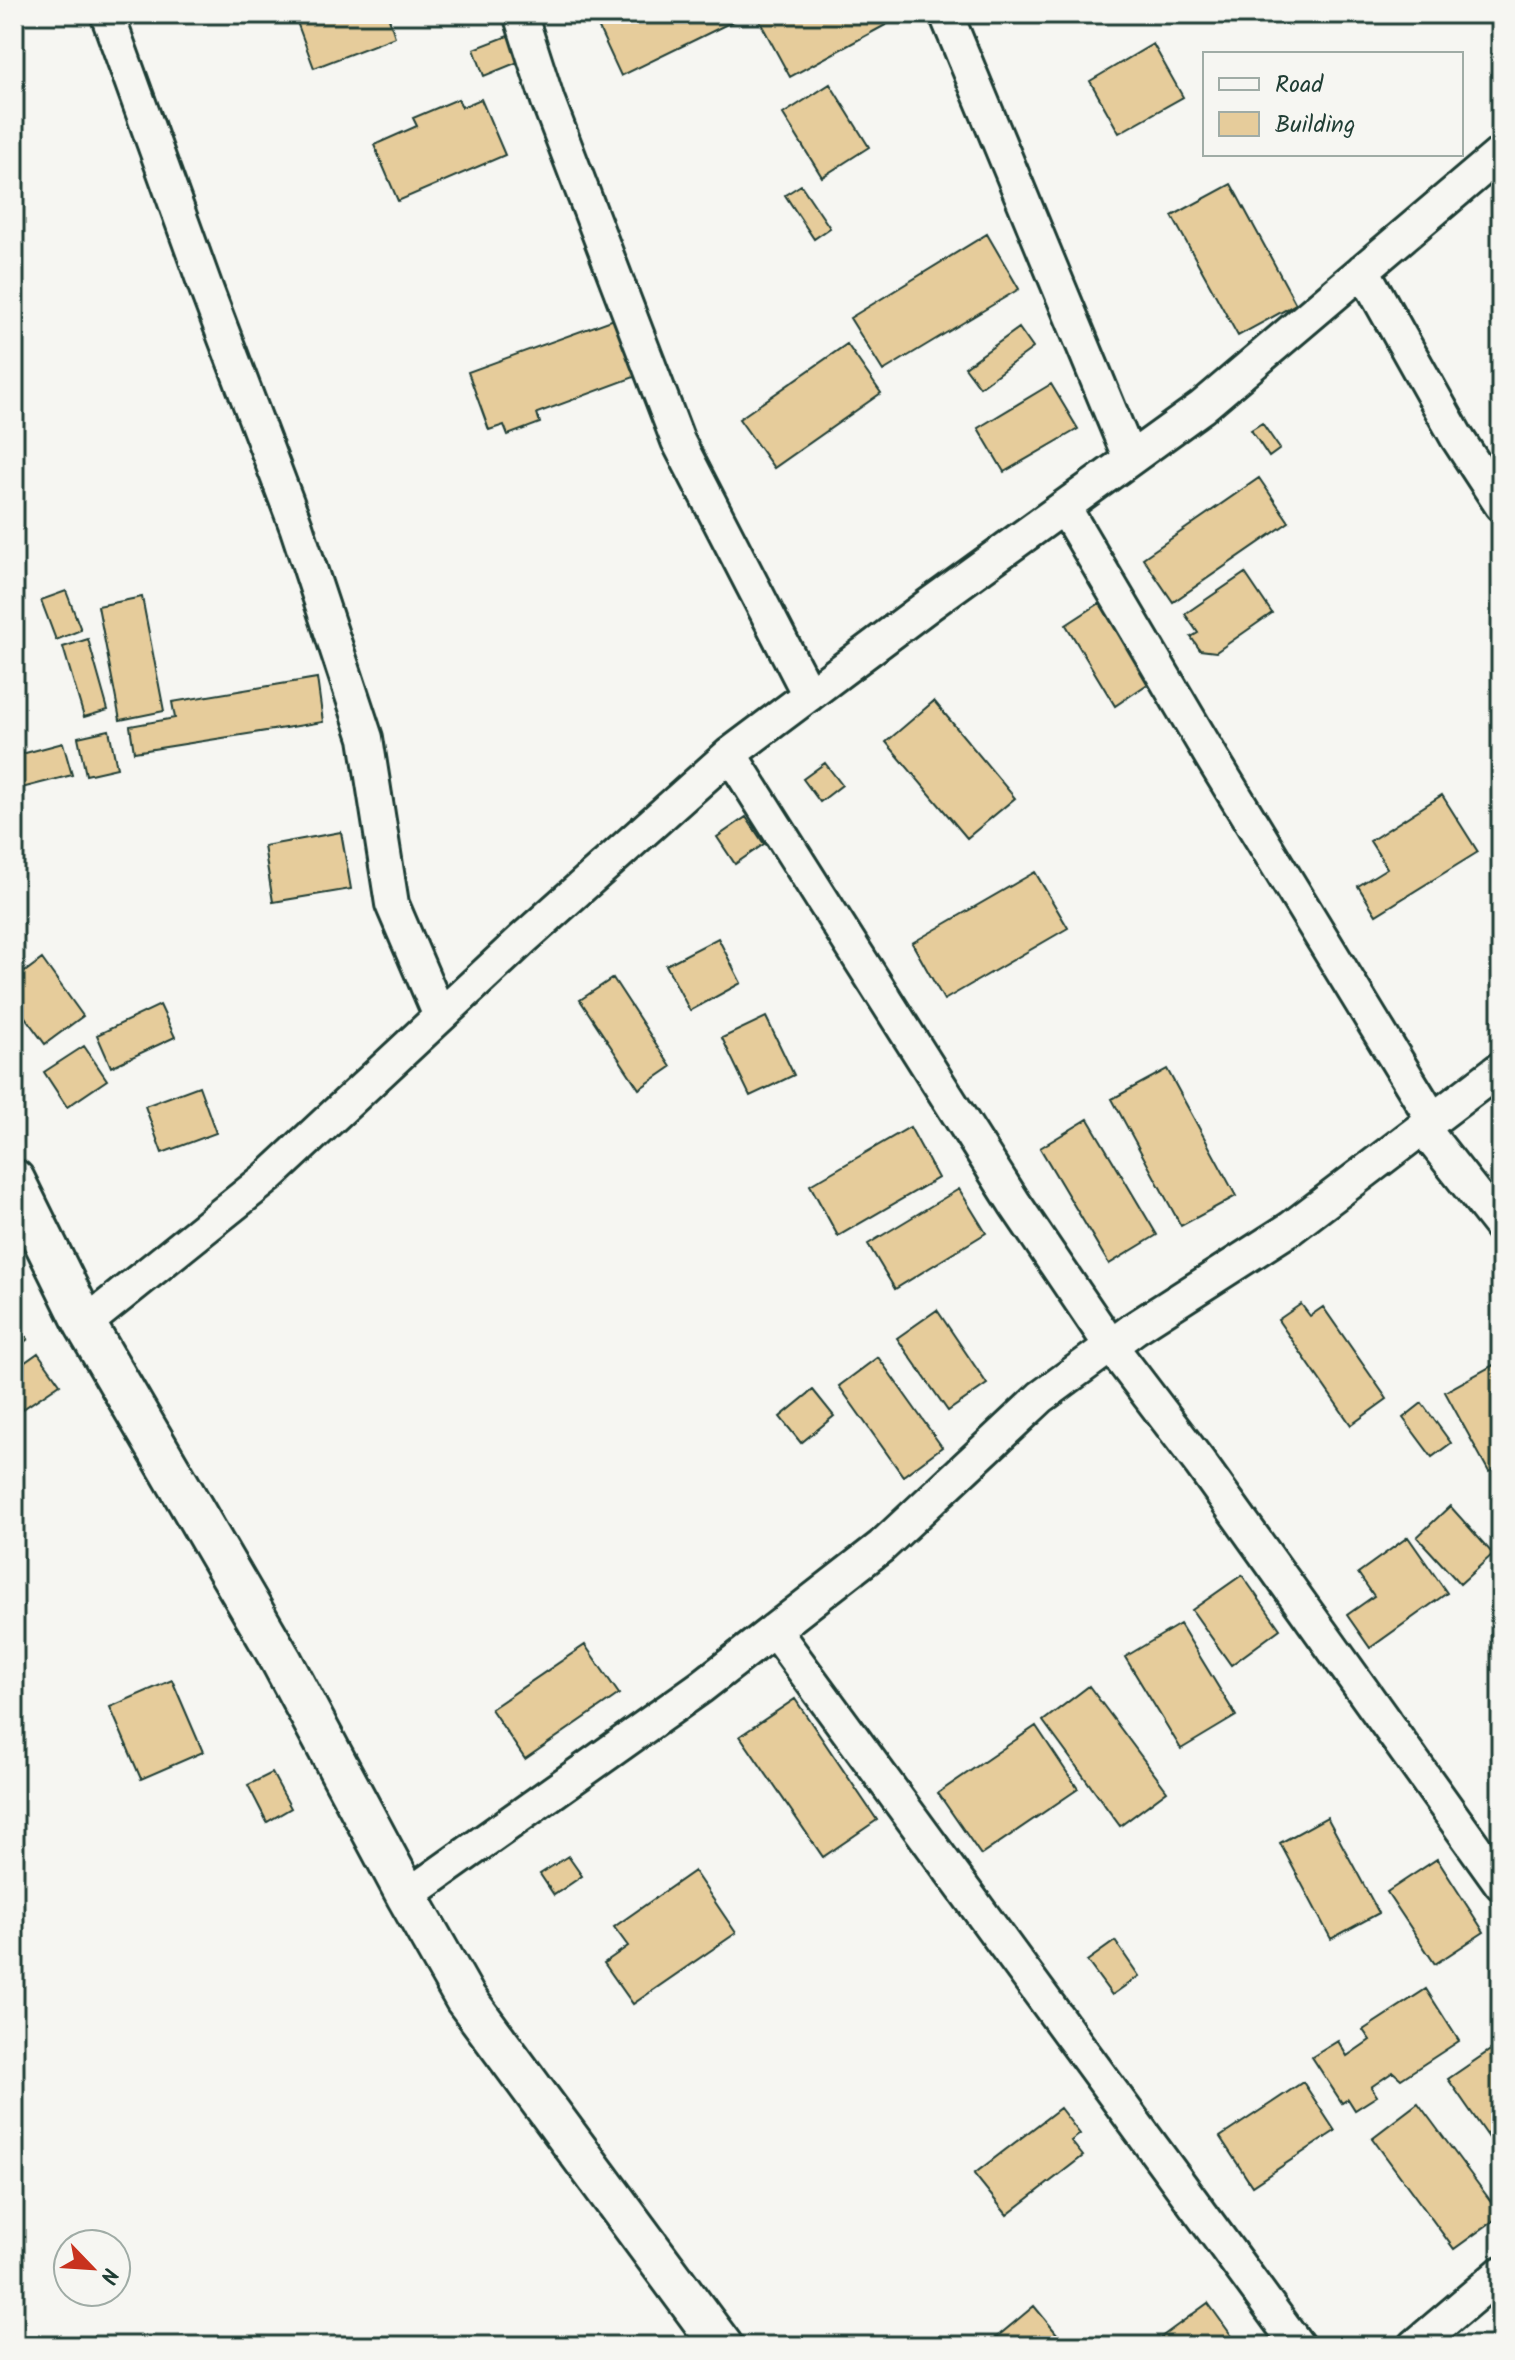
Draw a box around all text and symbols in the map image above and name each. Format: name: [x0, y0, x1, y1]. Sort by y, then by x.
legend: [1203, 52, 1463, 156]
text: Road: [1275, 66, 1324, 105]
text: Building: [1275, 106, 1355, 145]
north arrow: [52, 2228, 132, 2308]
text: N: [89, 2262, 127, 2289]

